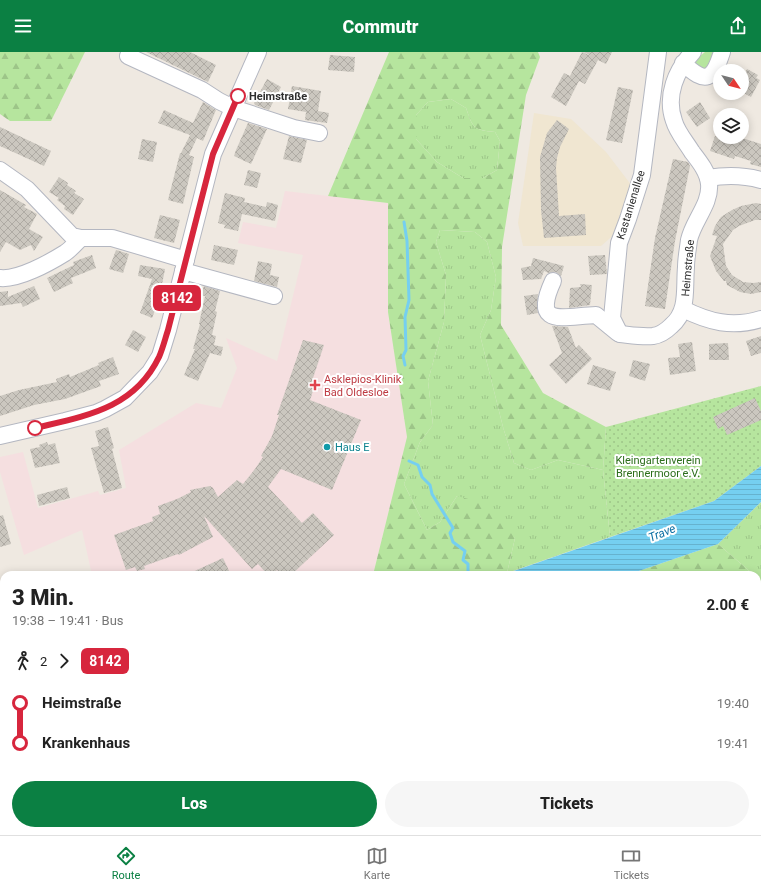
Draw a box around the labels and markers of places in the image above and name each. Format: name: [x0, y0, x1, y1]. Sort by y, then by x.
marker: Heimstraße: [230, 88, 246, 104]
place label: Heimstraße: [249, 90, 307, 103]
place label: Asklepios-Klinik Bad Oldesloe: [324, 373, 402, 399]
marker: Asklepios-Klinik Bad Oldesloe: [309, 379, 321, 391]
unlabelled marker: [27, 420, 43, 436]
place label: Haus E: [335, 441, 370, 454]
marker: Haus E: [322, 442, 332, 452]

